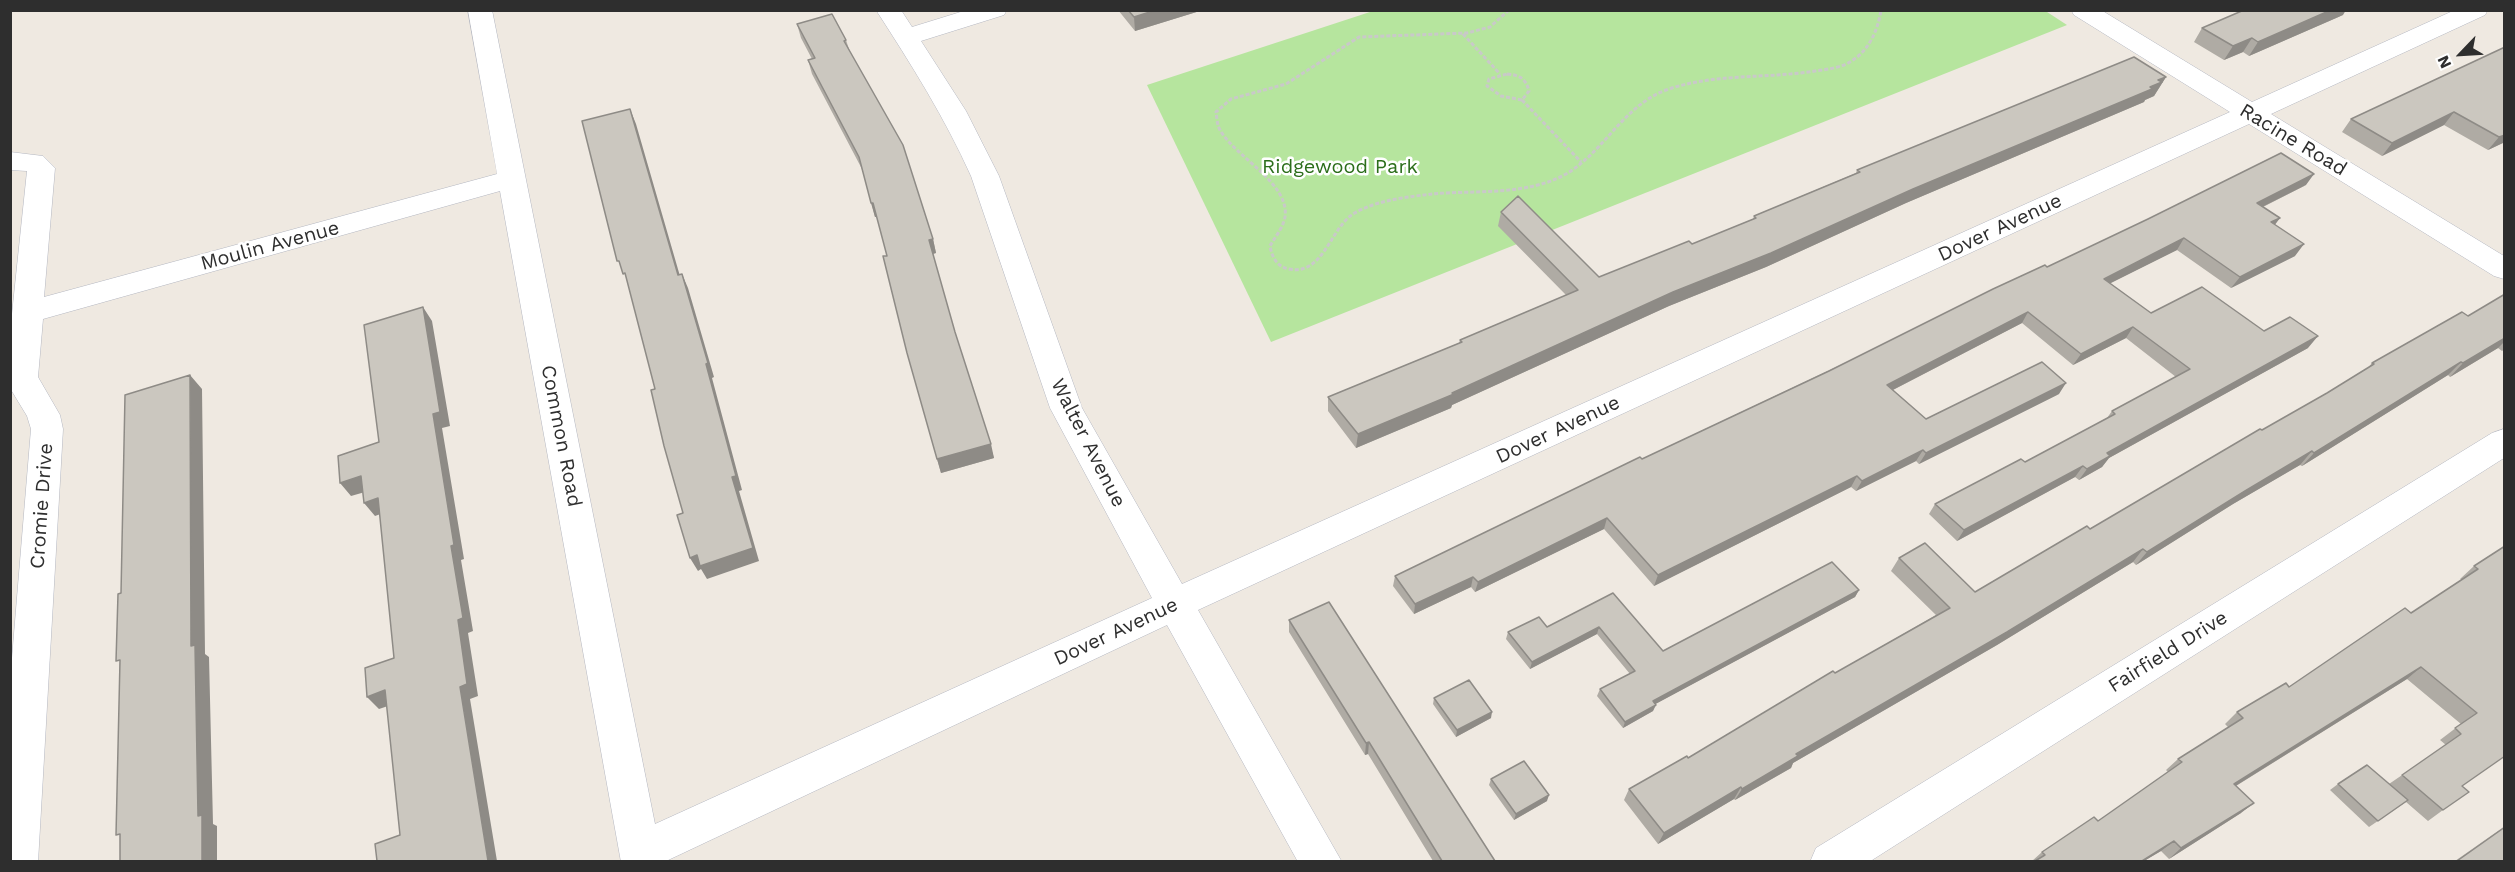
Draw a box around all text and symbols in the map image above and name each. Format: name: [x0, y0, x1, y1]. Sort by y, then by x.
north arrow: [2431, 24, 2491, 84]
text: N: [2433, 52, 2455, 71]
street label: Racine Road: [2235, 99, 2351, 181]
park label: Ridgewood Park: [1262, 155, 1418, 179]
street label: Dover Avenue: [1934, 189, 2066, 267]
street label: Moulin Avenue: [198, 216, 342, 276]
street label: Common Road: [535, 363, 587, 509]
street label: Walter Avenue: [1045, 375, 1131, 511]
street label: Dover Avenue: [1492, 391, 1624, 469]
street label: Cromie Drive: [26, 442, 58, 570]
street label: Dover Avenue: [1050, 593, 1182, 671]
street label: Fairfield Drive: [2104, 606, 2232, 698]

